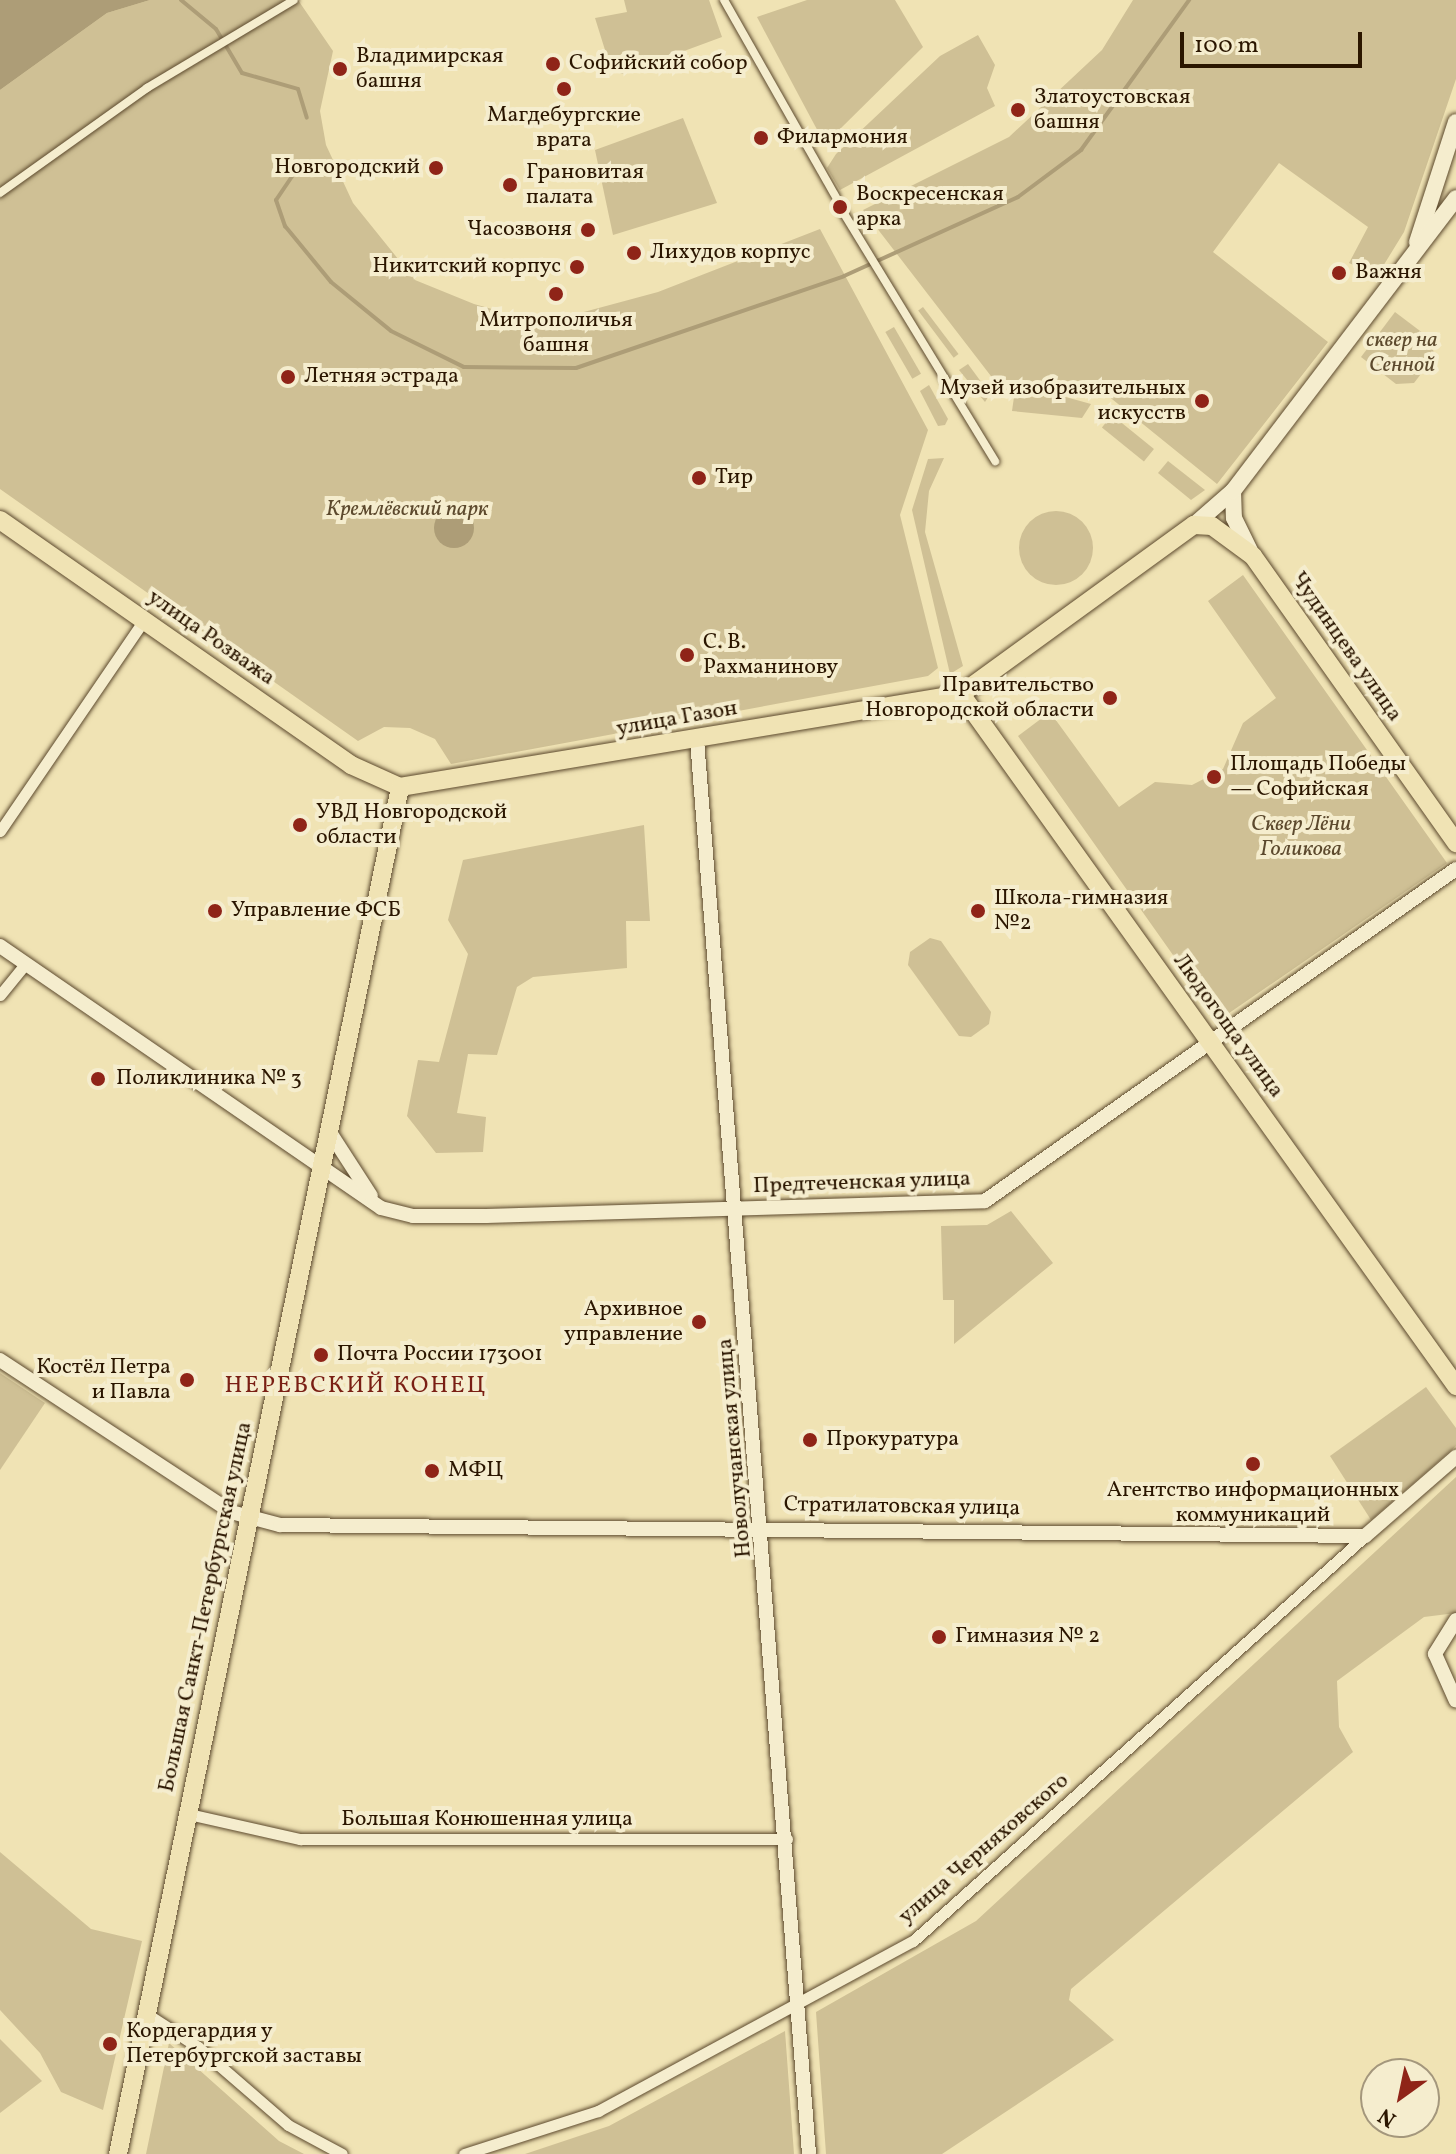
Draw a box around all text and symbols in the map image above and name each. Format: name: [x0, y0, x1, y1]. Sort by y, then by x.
scale bar: [1184, 16, 1366, 66]
text: 100 m: [1194, 29, 1259, 63]
place label: Владимирская башня: [356, 43, 504, 94]
place label: Софийский собор: [569, 51, 748, 77]
marker: Софийский собор: [544, 55, 562, 73]
marker: Владимирская башня: [331, 60, 349, 78]
marker: Магдебургские врата: [555, 80, 573, 98]
place label: Златоустовская башня: [1034, 84, 1191, 136]
marker: Златоустовская башня: [1009, 101, 1027, 119]
place label: Магдебургские врата: [487, 102, 641, 154]
place label: Филармония: [777, 125, 908, 151]
marker: Филармония: [752, 129, 770, 147]
place label: Новгородский: [274, 155, 420, 181]
marker: Новгородский: [427, 159, 445, 177]
place label: Грановитая палата: [526, 159, 644, 210]
marker: Грановитая палата: [501, 176, 519, 194]
place label: Воскресенская арка: [856, 181, 1004, 232]
marker: Воскресенская арка: [831, 198, 849, 216]
place label: Часозвоня: [467, 217, 572, 243]
marker: Часозвоня: [579, 221, 597, 239]
place label: Лихудов корпус: [650, 240, 810, 266]
marker: Лихудов корпус: [625, 244, 643, 262]
place label: Никитский корпус: [372, 254, 561, 280]
marker: Никитский корпус: [568, 258, 586, 276]
place label: Важня: [1355, 260, 1422, 286]
marker: Важня: [1330, 264, 1348, 282]
marker: Митрополичья башня: [547, 285, 565, 303]
place label: Митрополичья башня: [479, 307, 633, 358]
park label: сквер на Сенной: [1366, 327, 1438, 378]
place label: Летняя эстрада: [304, 364, 459, 390]
marker: Летняя эстрада: [279, 368, 297, 386]
place label: Музей изобразительных искусств: [940, 375, 1186, 426]
marker: Музей изобразительных искусств: [1193, 392, 1211, 410]
place label: Тир: [715, 465, 753, 491]
marker: Тир: [690, 469, 708, 487]
park label: Кремлёвский парк: [326, 497, 488, 523]
street label: Чудинцева улица: [1284, 567, 1408, 727]
street label: улица Розважа: [142, 584, 280, 692]
place label: С. В. Рахманинову: [703, 629, 838, 680]
marker: С. В. Рахманинову: [678, 646, 696, 664]
place label: Правительство Новгородской области: [865, 672, 1094, 724]
marker: Правительство Новгородской области: [1101, 689, 1119, 707]
street label: улица Газон: [615, 695, 739, 743]
place label: Площадь Победы — Софийская: [1230, 751, 1406, 802]
marker: Площадь Победы — Софийская: [1205, 768, 1223, 786]
place label: УВД Новгородской области: [316, 799, 507, 850]
park label: Сквер Лёни Голикова: [1251, 811, 1351, 862]
marker: УВД Новгородской области: [291, 816, 309, 834]
place label: Школа-гимназия №2: [994, 885, 1168, 936]
place label: Управление ФСБ: [231, 898, 401, 924]
marker: Управление ФСБ: [206, 902, 224, 920]
marker: Школа-гимназия №2: [969, 902, 987, 920]
street label: Людогоща улица: [1167, 948, 1289, 1104]
place label: Поликлиника № 3: [116, 1066, 302, 1092]
marker: Поликлиника № 3: [87, 1068, 109, 1090]
street label: Предтеченская улица: [752, 1166, 972, 1200]
place label: Архивное управление: [564, 1296, 683, 1348]
marker: Архивное управление: [690, 1313, 708, 1331]
street label: Новолучанская улица: [712, 1337, 758, 1559]
place label: Почта России 173001: [337, 1342, 543, 1368]
marker: Почта России 173001: [312, 1346, 330, 1364]
place label: Костёл Петра и Павла: [36, 1354, 171, 1406]
marker: Костёл Петра и Павла: [178, 1371, 196, 1389]
district label: НЕРЕВСКИЙ КОНЕЦ: [224, 1373, 488, 1401]
street label: Большая Санкт-Петербургская улица: [154, 1419, 258, 1795]
place label: Прокуратура: [826, 1427, 959, 1453]
marker: Прокуратура: [801, 1431, 819, 1449]
marker: Агентство информационных коммуникаций: [1244, 1455, 1262, 1473]
place label: МФЦ: [448, 1458, 504, 1484]
marker: МФЦ: [423, 1462, 441, 1480]
place label: Агентство информационных коммуникаций: [1107, 1477, 1399, 1528]
street label: Стратилатовская улица: [783, 1492, 1021, 1522]
place label: Гимназия № 2: [955, 1624, 1100, 1650]
marker: Гимназия № 2: [930, 1628, 948, 1646]
street label: улица Черняховского: [894, 1768, 1074, 1930]
street label: Большая Конюшенная улица: [341, 1807, 633, 1833]
place label: Кордегардия у Петербургской заставы: [126, 2018, 362, 2070]
marker: Кордегардия у Петербургской заставы: [101, 2035, 119, 2053]
north arrow: [1360, 2058, 1440, 2138]
text: N: [1373, 2100, 1403, 2134]

